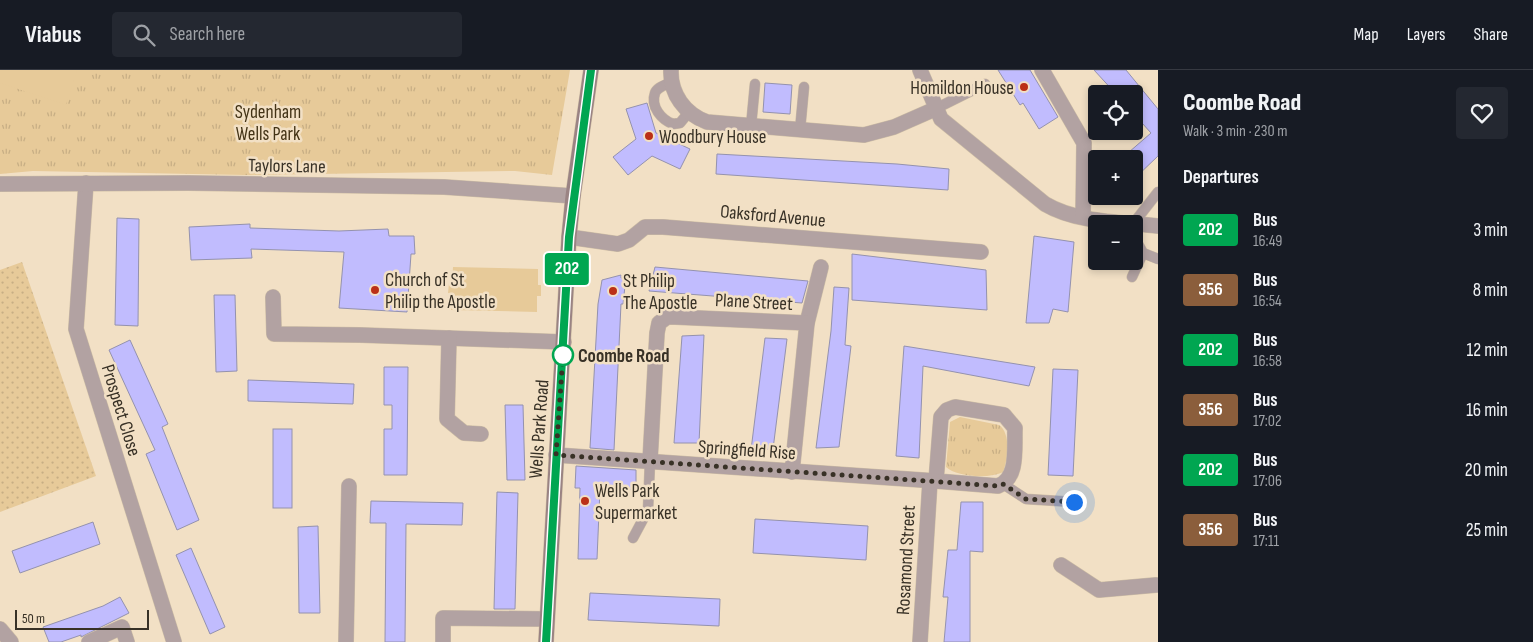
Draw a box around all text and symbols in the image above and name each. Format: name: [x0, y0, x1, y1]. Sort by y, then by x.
search box: [112, 12, 462, 57]
text: Viabus: [25, 20, 82, 49]
icon: search: [130, 21, 158, 49]
text: Search here: [170, 23, 245, 46]
text: Map: [1354, 24, 1379, 45]
text: Layers: [1407, 24, 1446, 45]
text: Share: [1474, 24, 1508, 45]
place label: Homildon House: [910, 77, 1014, 100]
marker: Homildon House: [1018, 81, 1030, 93]
map controls: [1088, 85, 1143, 270]
button: locate: [1088, 85, 1143, 140]
button: heart: [1456, 87, 1508, 139]
text: Coombe Road: [1183, 88, 1301, 117]
park label: Sydenham Wells Park: [235, 101, 301, 146]
text: Walk · 3 min · 230 m: [1183, 122, 1287, 141]
place label: Woodbury House: [659, 126, 766, 149]
marker: Woodbury House: [643, 130, 655, 142]
button: +: [1088, 150, 1143, 205]
street label: Taylors Lane: [248, 154, 326, 179]
text: Departures: [1183, 166, 1259, 189]
street label: Oaksford Avenue: [719, 200, 827, 233]
text: Bus: [1253, 209, 1278, 232]
button: −: [1088, 215, 1143, 270]
text: 202: [1198, 219, 1223, 240]
text: 3 min: [1473, 219, 1508, 242]
text: 16:49: [1253, 232, 1282, 251]
line badge: 202: [538, 253, 596, 285]
text: 202: [555, 258, 579, 279]
place label: Church of St Philip the Apostle: [385, 269, 496, 314]
text: Bus: [1253, 269, 1278, 292]
place label: St Philip The Apostle: [623, 270, 697, 315]
text: 356: [1198, 279, 1223, 300]
text: 8 min: [1473, 279, 1508, 302]
marker: Church of St Philip the Apostle: [369, 284, 381, 296]
marker: St Philip The Apostle: [607, 285, 619, 297]
street label: Plane Street: [714, 289, 794, 316]
text: 16:54: [1253, 292, 1282, 311]
text: Bus: [1253, 329, 1278, 352]
text: 202: [1198, 339, 1223, 360]
text: 12 min: [1466, 339, 1508, 362]
marker: Coombe Road: [552, 344, 574, 366]
place label: Coombe Road: [578, 345, 670, 368]
text: 16:58: [1253, 352, 1282, 371]
street label: Prospect Close: [96, 362, 145, 459]
street label: Wells Park Road: [525, 379, 554, 479]
text: Bus: [1253, 389, 1278, 412]
text: 356: [1198, 399, 1223, 420]
text: 16 min: [1466, 399, 1508, 422]
text: 17:02: [1253, 412, 1282, 431]
street label: Springfield Rise: [697, 436, 797, 465]
text: Bus: [1253, 449, 1278, 472]
text: 202: [1198, 459, 1223, 480]
text: 20 min: [1465, 459, 1508, 482]
text: 17:06: [1253, 472, 1282, 491]
place label: Wells Park Supermarket: [595, 480, 678, 525]
your location: [1062, 490, 1087, 515]
marker: Wells Park Supermarket: [579, 495, 591, 507]
street label: Rosamond Street: [892, 504, 921, 615]
text: Bus: [1253, 509, 1278, 532]
text: 356: [1198, 519, 1223, 540]
text: 25 min: [1466, 519, 1508, 542]
text: 17:11: [1253, 532, 1279, 551]
scale bar: [15, 607, 149, 630]
text: 50 m: [22, 610, 45, 627]

